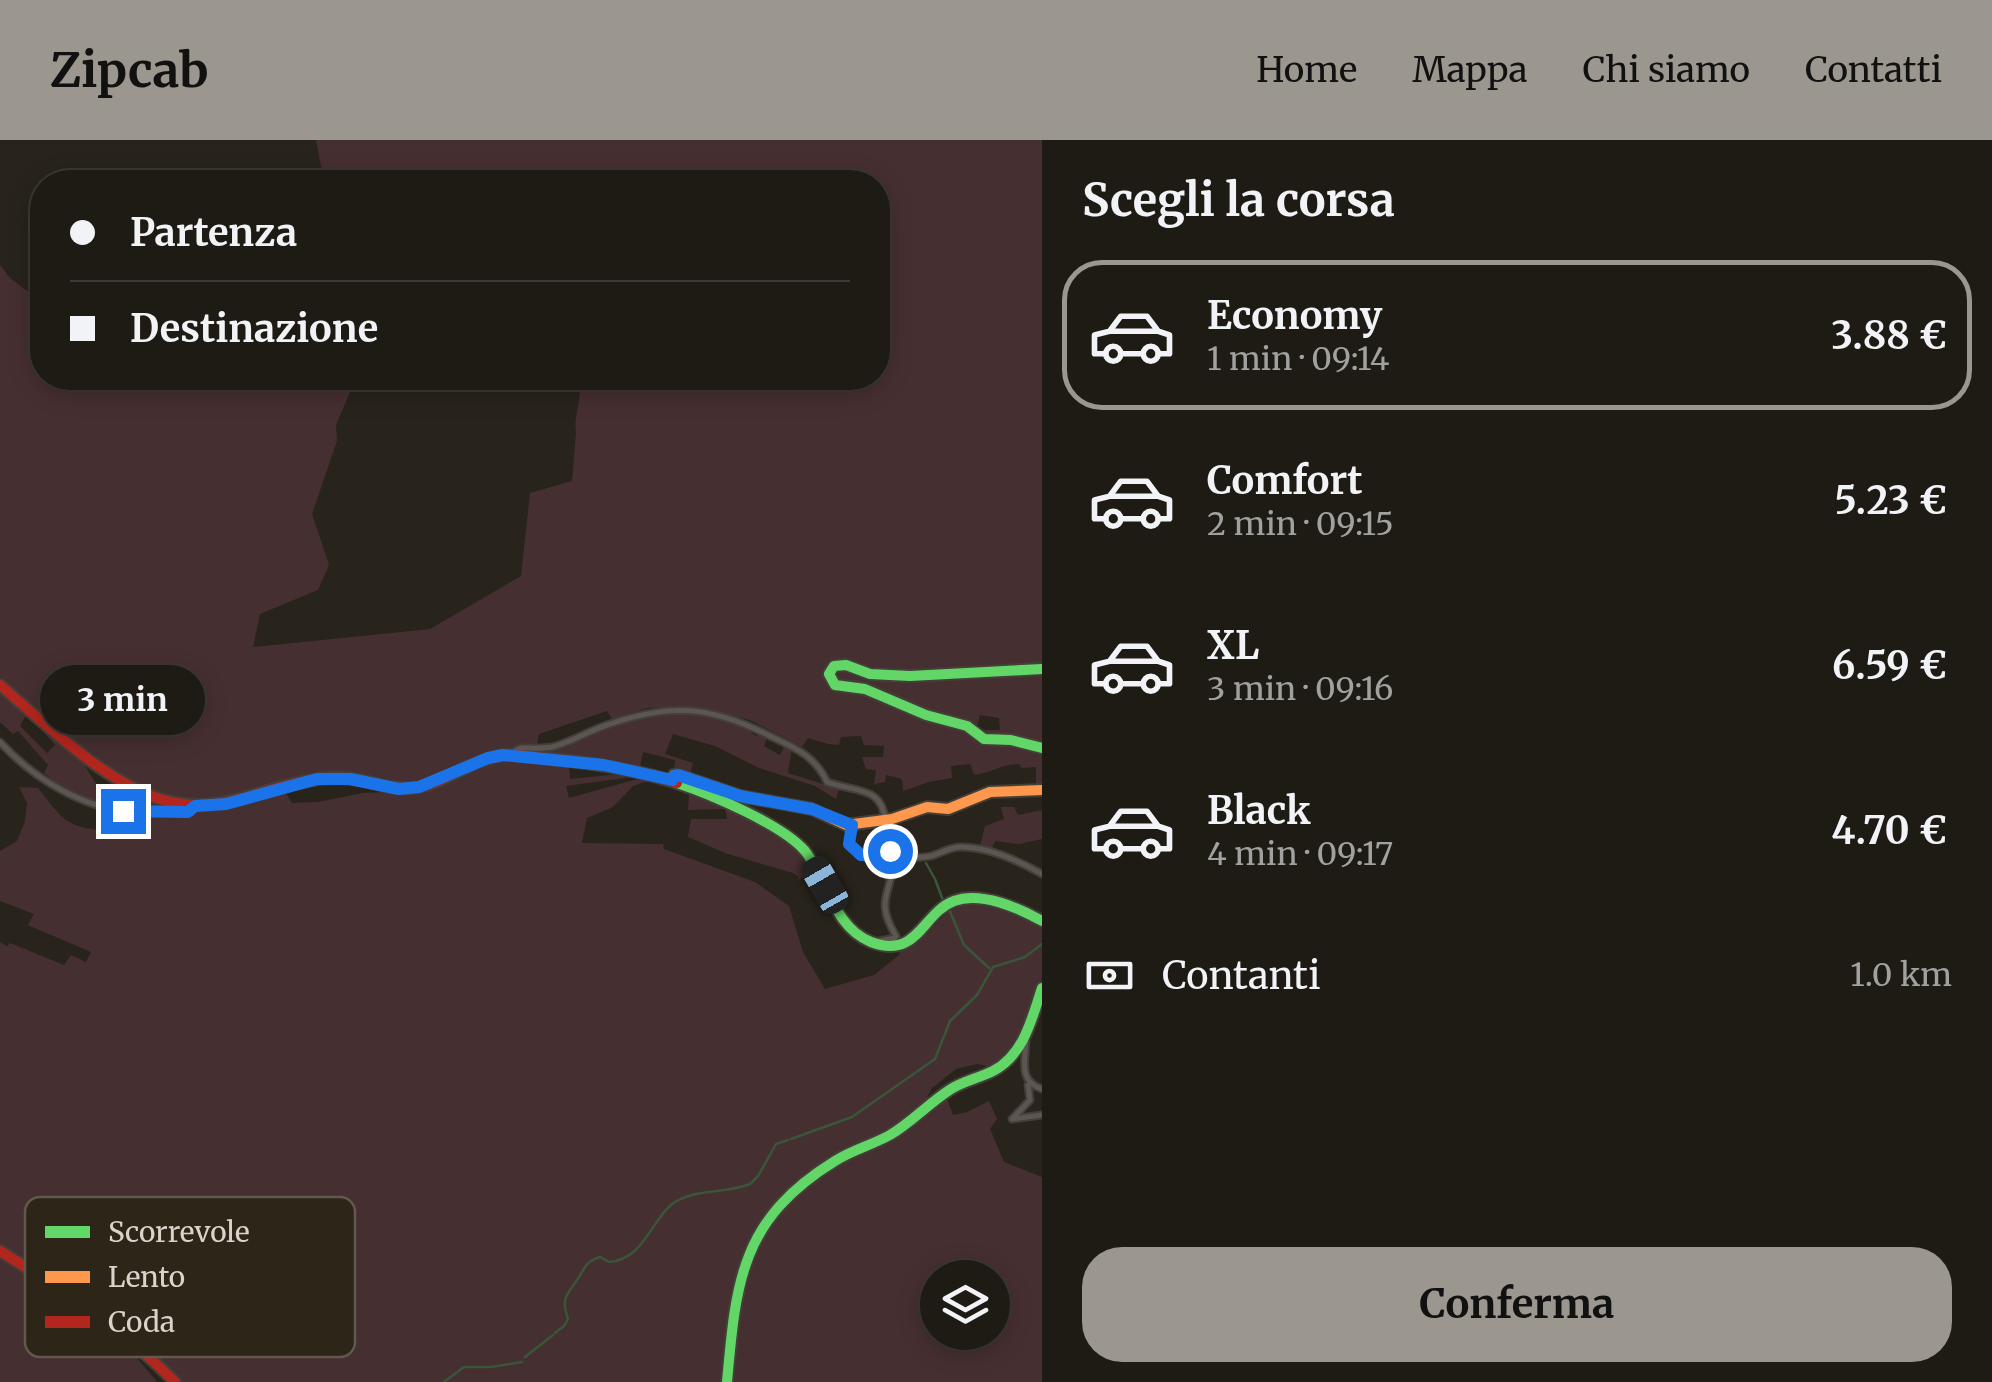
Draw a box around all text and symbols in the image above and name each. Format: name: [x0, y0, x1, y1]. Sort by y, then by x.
text: Zipcab: [50, 40, 209, 100]
text: Home: [1256, 48, 1357, 92]
text: Mappa: [1412, 48, 1528, 92]
text: Chi siamo: [1583, 48, 1750, 92]
text: Contatti: [1805, 48, 1942, 92]
text: Scegli la corsa: [1082, 172, 1395, 228]
text: Partenza: [130, 209, 297, 256]
icon: car: [1087, 290, 1177, 380]
text: Economy: [1207, 292, 1382, 339]
text: Destinazione: [130, 305, 378, 352]
text: 3.88 €: [1831, 312, 1947, 359]
text: 1 min · 09:14: [1207, 339, 1390, 379]
icon: car: [1087, 455, 1177, 545]
text: Comfort: [1207, 457, 1363, 504]
text: 5.23 €: [1834, 477, 1947, 524]
text: 2 min · 09:15: [1207, 504, 1394, 544]
icon: car: [1087, 620, 1177, 710]
text: XL: [1207, 622, 1259, 669]
text: 6.59 €: [1832, 642, 1947, 689]
callout: 3 min: [41, 666, 206, 736]
text: 3 min · 09:16: [1207, 669, 1393, 709]
text: 3 min: [77, 680, 168, 720]
icon: car: [1087, 785, 1177, 875]
text: Black: [1207, 787, 1311, 834]
route end: [101, 789, 146, 834]
text: 4.70 €: [1831, 807, 1947, 854]
route start: [868, 829, 913, 874]
text: 4 min · 09:17: [1207, 834, 1393, 874]
car: [797, 852, 853, 918]
icon: cash: [1082, 948, 1137, 1003]
text: Contanti: [1162, 952, 1321, 999]
text: 1.0 km: [1850, 955, 1952, 995]
legend: [25, 1197, 355, 1357]
text: Scorrevole: [108, 1214, 250, 1250]
button: Conferma: [1082, 1247, 1952, 1362]
text: Lento: [108, 1259, 185, 1295]
map controls: [920, 1260, 1010, 1350]
button: layers: [920, 1260, 1010, 1350]
text: Coda: [108, 1304, 175, 1340]

